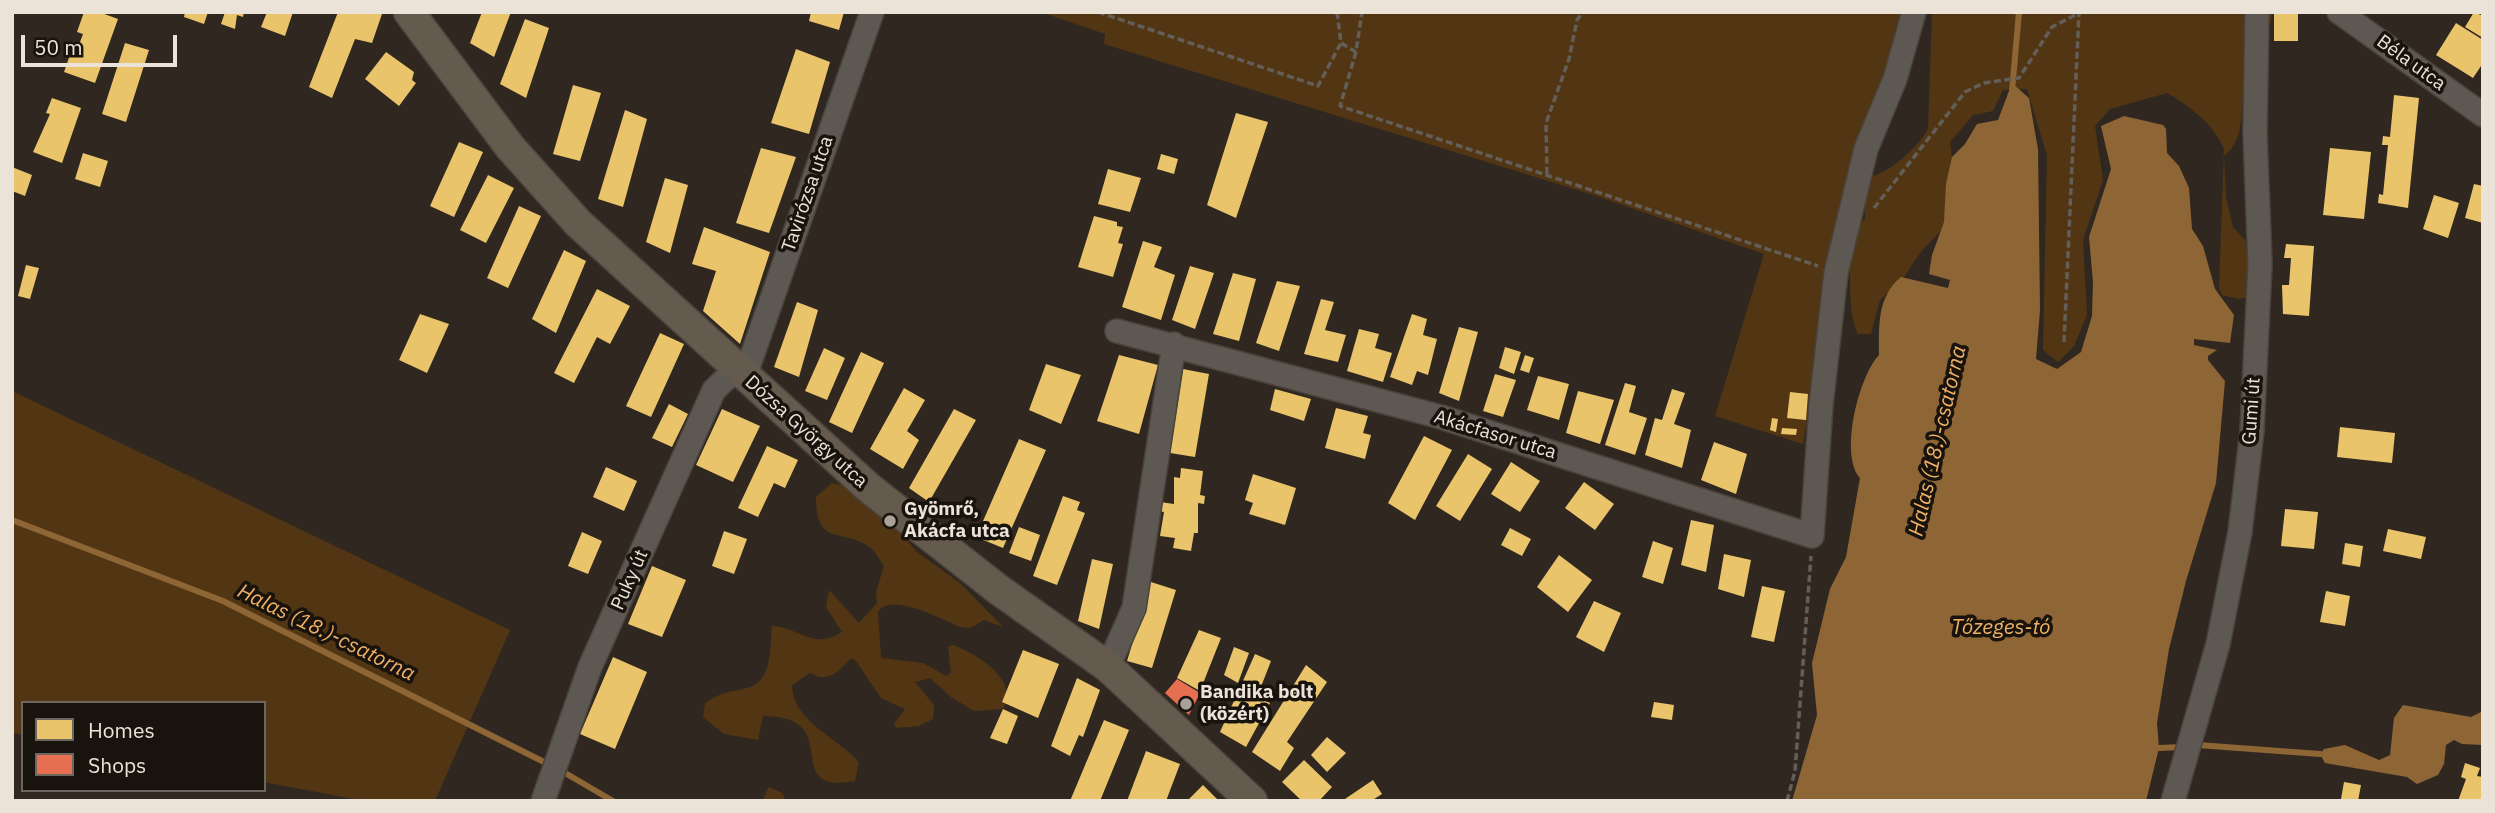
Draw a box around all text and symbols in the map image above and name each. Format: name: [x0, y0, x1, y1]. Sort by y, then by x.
scale bar: [24, 21, 180, 65]
street label: Béla utca: [2372, 30, 2450, 96]
text: 50 m: [34, 33, 83, 61]
street label: Tavirózsa utca: [778, 133, 838, 255]
water label: Halas (18.)-csatorna: [1904, 343, 1972, 539]
street label: Dózsa György utca: [740, 371, 872, 493]
street label: Gumi út: [2238, 377, 2266, 445]
street label: Akácfasor utca: [1431, 406, 1559, 464]
place label: Gyömrő, Akácfa utca: [904, 499, 1010, 543]
marker: Gyömrő, Akácfa utca: [882, 513, 898, 529]
street label: Puky út: [607, 546, 653, 614]
water label: Halas (18.)-csatorna: [233, 579, 419, 687]
water label: Tőzeges-tó: [1951, 615, 2051, 641]
place label: Bandika bolt (közért): [1200, 682, 1313, 726]
marker: Bandika bolt (közért): [1178, 696, 1194, 712]
legend: [21, 701, 266, 792]
text: Homes: [88, 716, 155, 744]
text: Shops: [88, 751, 146, 779]

